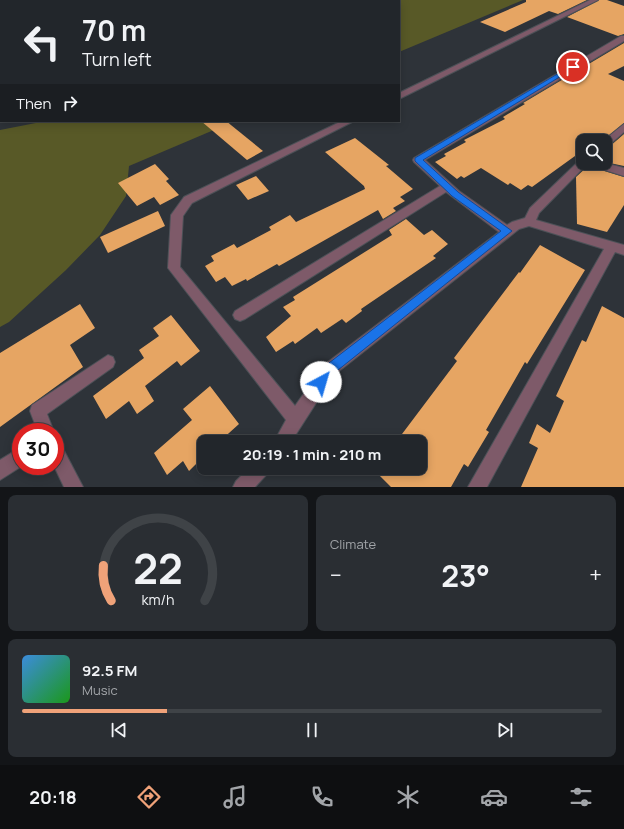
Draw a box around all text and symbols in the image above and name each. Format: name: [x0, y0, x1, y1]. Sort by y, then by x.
text: 70 m: [82, 11, 146, 49]
icon: left: [16, 16, 68, 68]
text: Turn left: [82, 47, 152, 71]
pin: [556, 50, 590, 84]
icon: arrive: [562, 56, 584, 78]
icon: right: [59, 92, 81, 114]
text: Then: [16, 93, 51, 114]
map controls: [576, 134, 612, 170]
button: search: [576, 134, 612, 170]
position arrow: [300, 361, 342, 403]
speed limit sign: 30: [12, 423, 64, 475]
text: 20:19 · 1 min · 210 m: [243, 444, 381, 465]
text: Climate: [330, 535, 376, 553]
text: 22: [133, 540, 183, 596]
text: 23°: [441, 555, 490, 596]
text: −: [330, 560, 342, 590]
text: +: [589, 560, 602, 590]
text: km/h: [141, 590, 175, 609]
text: 92.5 FM: [82, 660, 137, 681]
text: Music: [82, 681, 118, 699]
icon: previous: [108, 719, 130, 741]
icon: pause: [301, 719, 323, 741]
icon: next: [494, 719, 516, 741]
icon: directions: [135, 783, 163, 811]
icon: music: [221, 783, 249, 811]
icon: phone: [308, 783, 336, 811]
icon: climate: [394, 783, 422, 811]
icon: car: [480, 783, 508, 811]
icon: filters: [567, 783, 595, 811]
text: 20:18: [29, 785, 77, 809]

